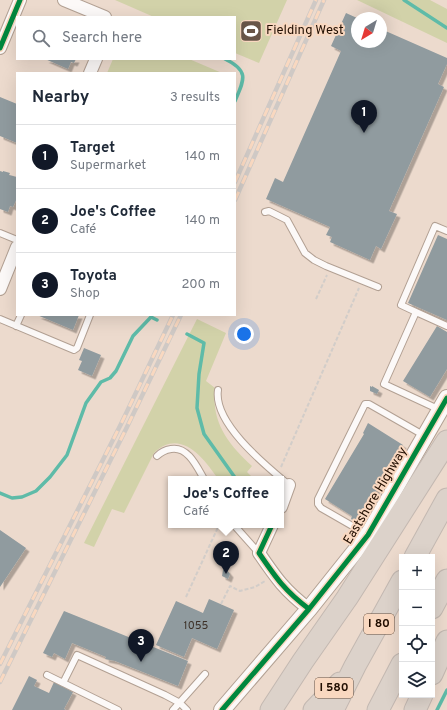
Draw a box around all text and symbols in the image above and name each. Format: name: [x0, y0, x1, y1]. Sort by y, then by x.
north arrow: [351, 12, 387, 48]
search box: [16, 16, 236, 60]
sports icon: Fielding West: [238, 18, 264, 44]
place label: Fielding West: [266, 23, 344, 39]
icon: search: [30, 27, 52, 49]
text: Search here: [62, 29, 142, 48]
text: Nearby: [32, 87, 89, 109]
text: 3 results: [170, 90, 220, 106]
pin: 1: [351, 100, 377, 133]
text: Target: [70, 139, 115, 158]
text: 1: [42, 149, 48, 165]
text: 140 m: [185, 149, 220, 165]
text: Supermarket: [70, 158, 146, 174]
text: Joe's Coffee: [70, 203, 156, 222]
text: 2: [41, 213, 49, 229]
text: 140 m: [185, 213, 220, 229]
text: Café: [70, 222, 96, 238]
text: Toyota: [70, 267, 117, 286]
text: 3: [41, 277, 49, 293]
text: 200 m: [181, 277, 220, 293]
text: Shop: [70, 286, 100, 302]
your location: [234, 324, 254, 344]
street label: Eastshore Highway: [341, 444, 411, 548]
popup: [168, 476, 284, 528]
text: Joe's Coffee: [183, 485, 269, 504]
text: Café: [183, 504, 209, 520]
pin: 2: [213, 541, 239, 574]
map controls: [399, 554, 435, 698]
button: +: [399, 554, 435, 590]
button: −: [399, 590, 435, 626]
road number: I 80: [364, 614, 394, 634]
house number: 1055: [184, 619, 209, 633]
button: locate: [399, 626, 435, 662]
pin: 3: [128, 629, 154, 662]
button: layers: [399, 662, 435, 698]
road number: I 580: [315, 678, 353, 698]

